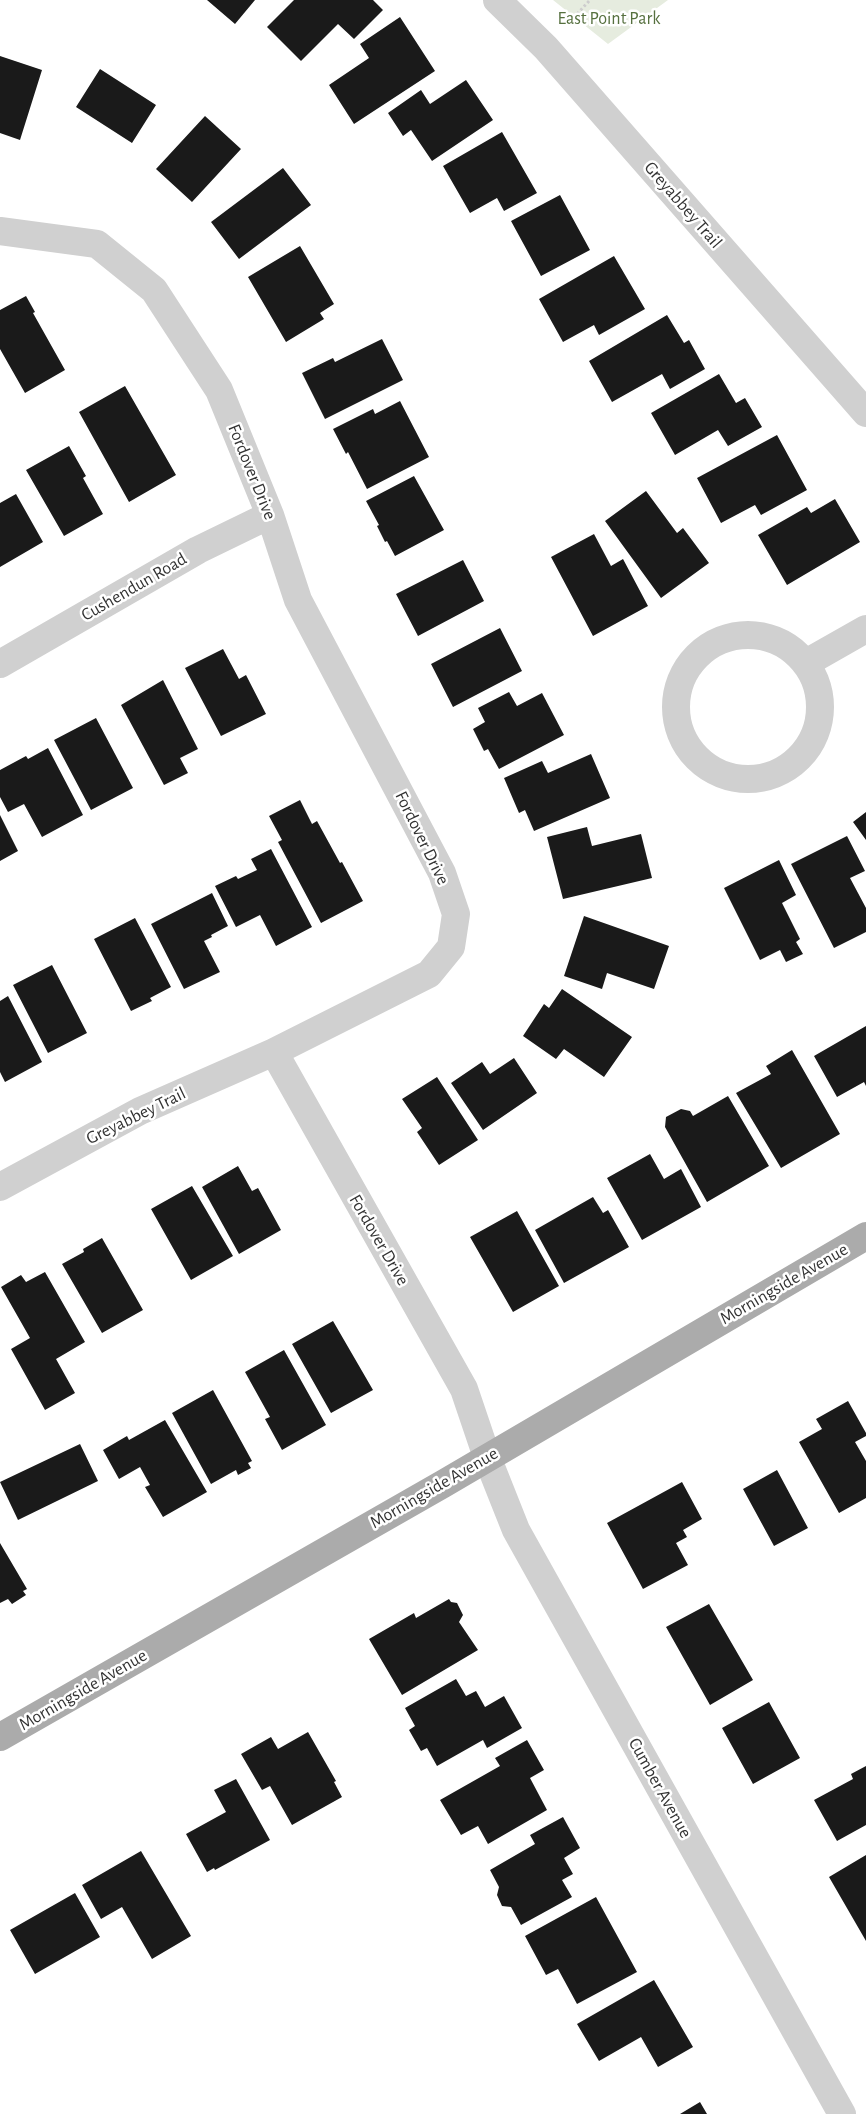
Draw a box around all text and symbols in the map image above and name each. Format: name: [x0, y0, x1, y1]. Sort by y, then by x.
park label: East Point Park: [558, 8, 660, 30]
street label: Greyabbey Trail: [639, 157, 727, 253]
street label: Fordover Drive: [223, 421, 281, 523]
street label: Cushendun Road: [77, 548, 191, 626]
street label: Fordover Drive: [390, 788, 454, 888]
street label: Greyabbey Trail: [83, 1083, 189, 1149]
street label: Fordover Drive: [344, 1191, 414, 1289]
street label: Morningside Avenue: [716, 1239, 852, 1329]
street label: Morningside Avenue: [366, 1443, 502, 1533]
street label: Morningside Avenue: [15, 1645, 151, 1735]
street label: Cumber Avenue: [624, 1734, 696, 1842]

